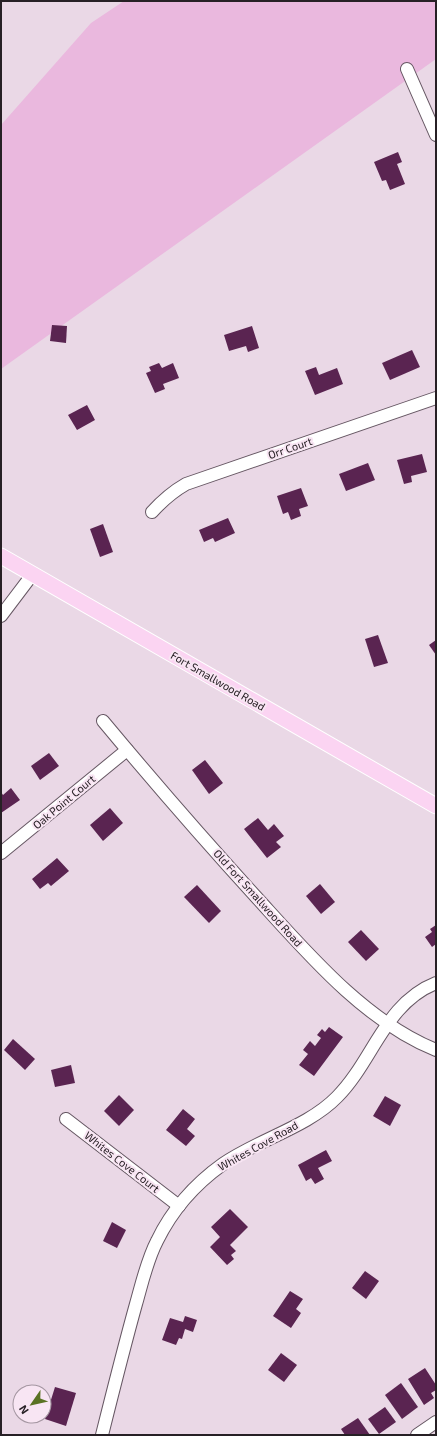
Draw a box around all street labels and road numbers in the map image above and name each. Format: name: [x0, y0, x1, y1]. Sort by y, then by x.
street label: Orr Court: [266, 434, 314, 461]
street label: Fort Smallwood Road: [169, 648, 268, 713]
street label: Oak Point Court: [30, 772, 97, 831]
street label: Old Fort Smallwood Road: [211, 846, 305, 949]
street label: Whites Cove Road: [215, 1118, 300, 1173]
street label: Whites Cove Court: [82, 1128, 162, 1195]

